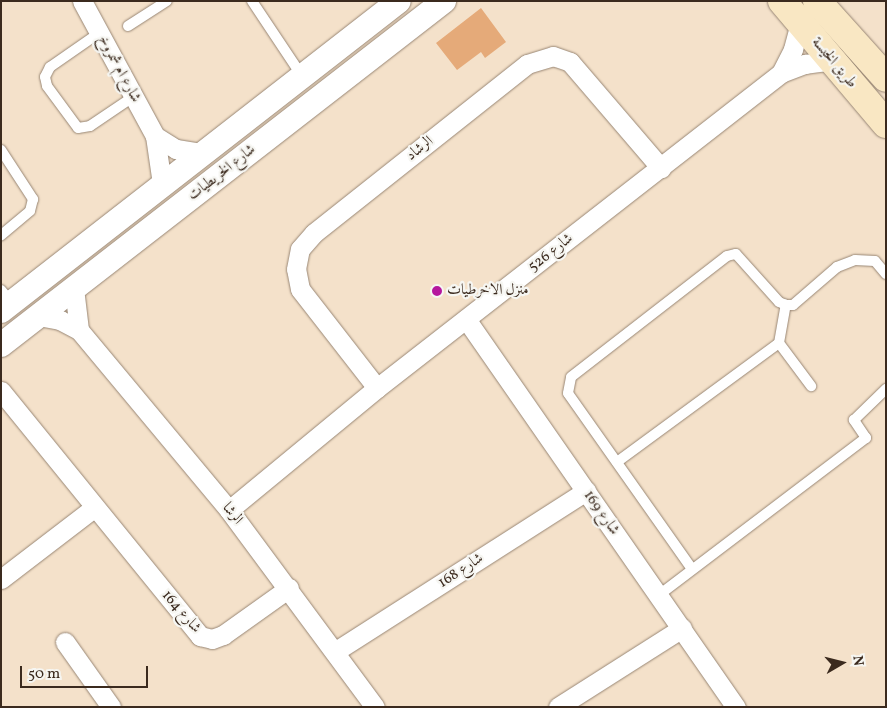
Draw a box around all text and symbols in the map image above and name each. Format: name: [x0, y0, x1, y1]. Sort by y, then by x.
street label: شارع ام شمروخ: [94, 32, 144, 106]
street label: طريق الخيسة: [807, 34, 861, 92]
street label: الرشاد: [403, 133, 437, 165]
street label: شارع الخريطيات: [185, 141, 259, 205]
street label: شارع 526: [525, 230, 577, 276]
place label: منزل الاخرطيات: [447, 282, 529, 300]
marker: منزل الاخرطيات: [431, 285, 443, 297]
street label: شارع 169: [579, 487, 623, 539]
street label: الرشا: [218, 499, 246, 529]
street label: شارع 168: [435, 550, 487, 592]
street label: شارع 164: [157, 587, 205, 637]
north arrow: [817, 638, 867, 688]
text: N: [847, 654, 867, 667]
scale bar: [22, 656, 150, 688]
text: 50 m: [28, 664, 60, 685]

